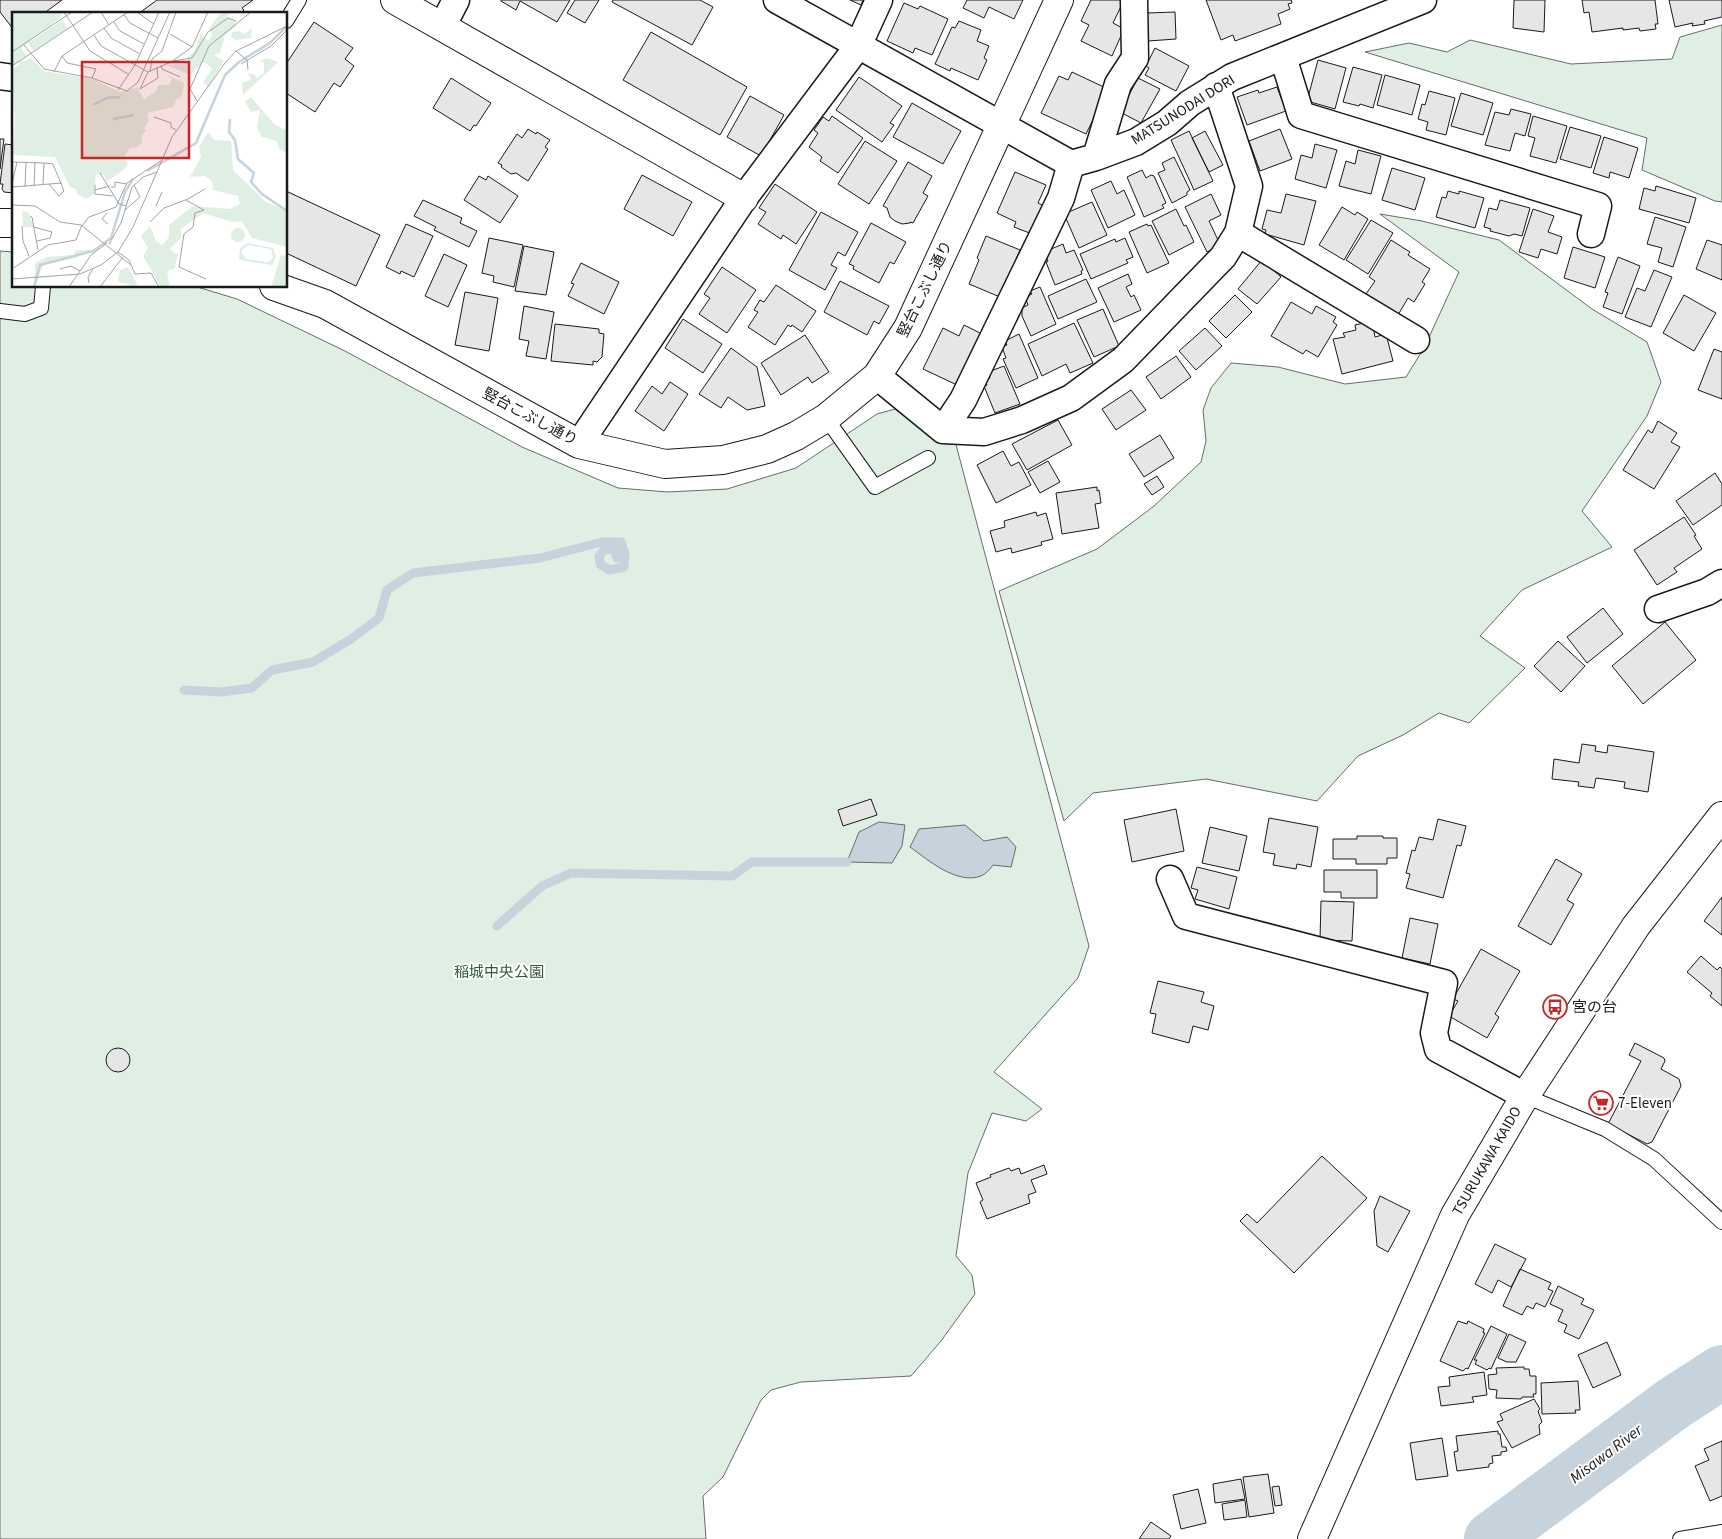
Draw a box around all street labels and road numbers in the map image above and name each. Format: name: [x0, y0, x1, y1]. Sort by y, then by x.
street label: MATSUNODAI DORI: [1127, 70, 1239, 150]
street label: 竪台こぶし通り: [893, 237, 957, 341]
street label: 竪台こぶし通り: [479, 383, 581, 451]
street label: TSURUKAWA KAIDO: [1447, 1103, 1527, 1219]

